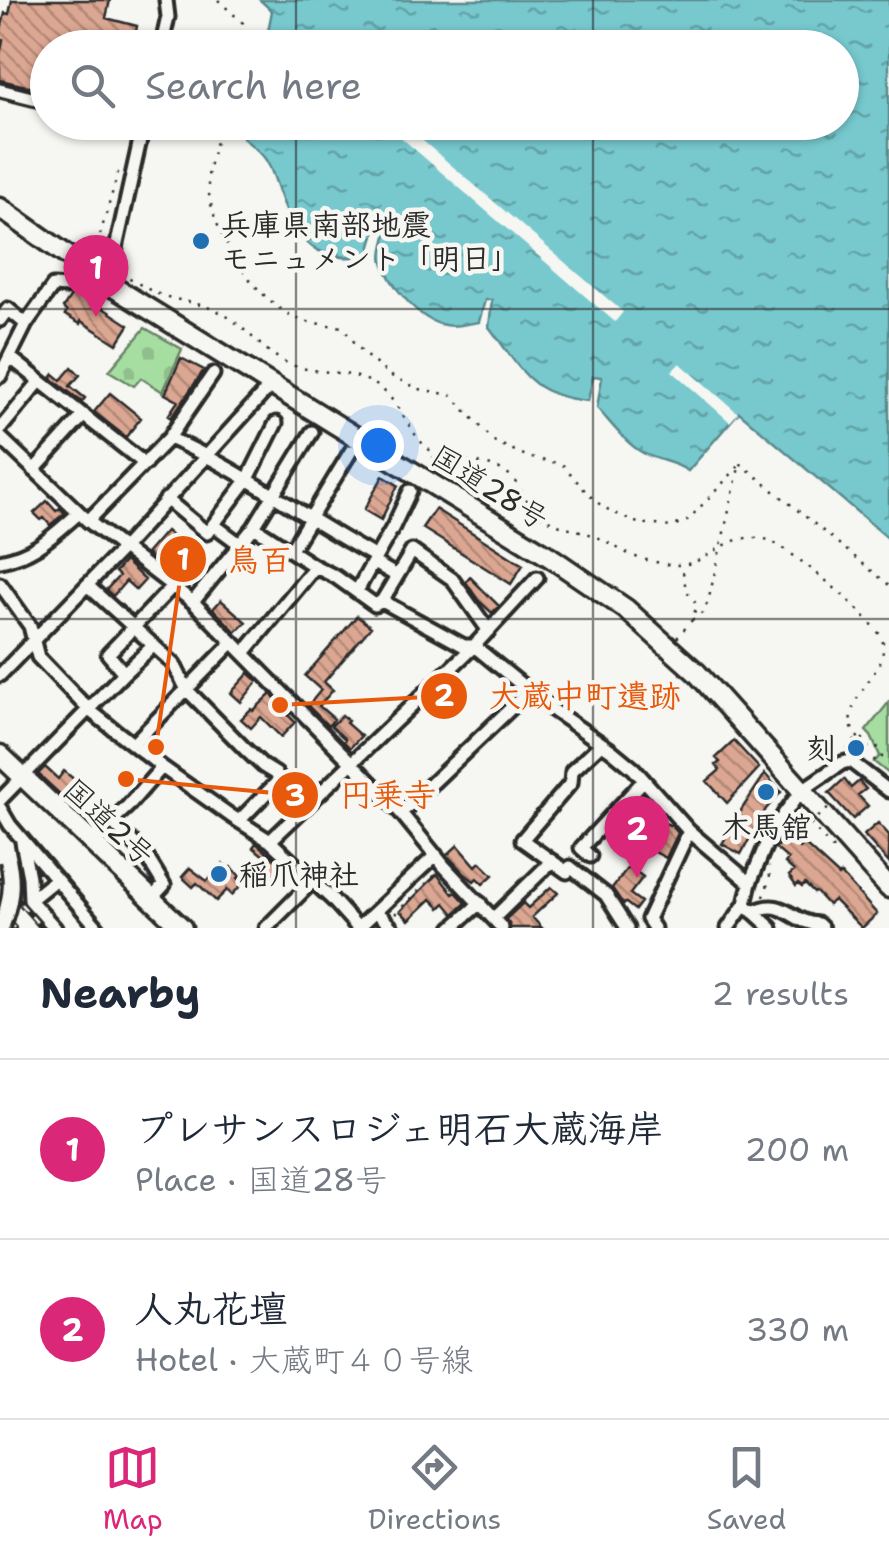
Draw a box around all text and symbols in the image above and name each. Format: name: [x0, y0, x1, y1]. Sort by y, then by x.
search box: [30, 30, 859, 140]
icon: search: [65, 58, 120, 113]
text: Search here: [145, 60, 362, 111]
place label: 兵庫県南部地震 モニュメント「明日」: [221, 204, 521, 279]
marker: 兵庫県南部地震 モニュメント「明日」: [190, 230, 212, 252]
pin: 1: [64, 234, 128, 317]
your location: [353, 420, 404, 471]
street label: 国道28号: [424, 435, 556, 539]
callout: 鳥百: [158, 528, 312, 590]
text: 鳥百: [228, 538, 292, 581]
text: 1: [176, 539, 190, 580]
callout: 大蔵中町遺跡: [419, 665, 701, 727]
text: 大蔵中町遺跡: [489, 674, 681, 717]
text: 2: [434, 675, 455, 716]
place label: 刻: [806, 728, 836, 769]
marker: 刻: [845, 737, 867, 759]
callout: 円乗寺: [270, 764, 456, 826]
street label: 国道2号: [54, 769, 164, 875]
text: 円乗寺: [340, 773, 436, 816]
text: 3: [285, 775, 306, 816]
marker: 木馬舘: [755, 781, 777, 803]
pin: 2: [604, 796, 670, 878]
place label: 木馬舘: [721, 806, 811, 847]
place label: 稲爪神社: [239, 854, 359, 895]
marker: 稲爪神社: [208, 863, 230, 885]
text: Nearby: [40, 965, 200, 1021]
text: 2 results: [712, 972, 849, 1015]
text: プレサンスロジェ明石大蔵海岸: [135, 1103, 664, 1154]
text: 1: [65, 1128, 80, 1171]
text: 200 m: [745, 1128, 849, 1171]
text: Place · 国道28号: [135, 1158, 387, 1201]
text: 人丸花壇: [135, 1283, 287, 1334]
text: 2: [61, 1308, 84, 1351]
text: 330 m: [746, 1308, 849, 1351]
text: Hotel · 大蔵町４０号線: [135, 1338, 473, 1381]
tab: Map: [103, 1440, 163, 1538]
tab: Directions: [368, 1440, 501, 1538]
tab: Saved: [707, 1440, 786, 1538]

